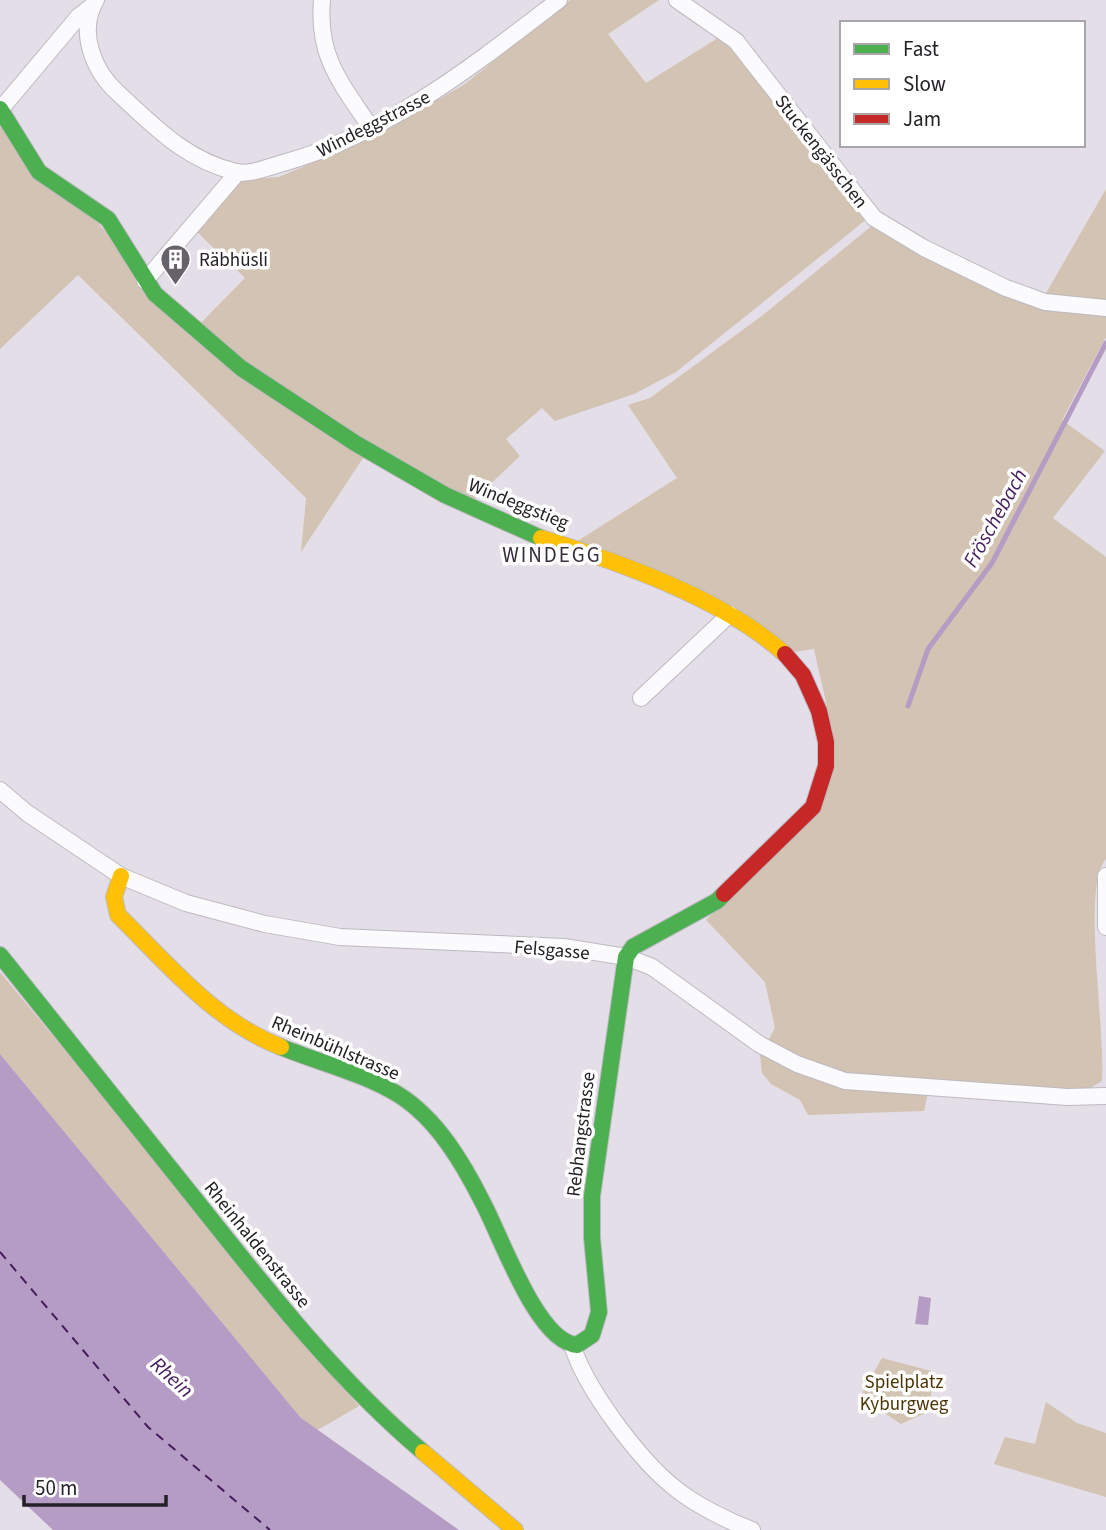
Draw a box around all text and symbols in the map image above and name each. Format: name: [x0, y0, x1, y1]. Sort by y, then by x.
legend: [840, 21, 1085, 147]
text: Fast: [903, 34, 939, 64]
text: Slow: [903, 69, 946, 99]
street label: Windeggstrasse: [312, 84, 435, 165]
street label: Stuckengässchen: [768, 89, 874, 214]
text: Jam: [903, 104, 941, 134]
building icon: Räbhüsli: [159, 242, 193, 286]
place label: Räbhüsli: [199, 247, 268, 274]
water label: Fröschebach: [956, 463, 1034, 573]
street label: Windeggstieg: [464, 472, 573, 537]
district label: WINDEGG: [502, 540, 602, 570]
street label: Felsgasse: [513, 934, 591, 967]
street label: Rheinbühlstrasse: [267, 1009, 404, 1088]
street label: Rebhangstrasse: [560, 1070, 603, 1198]
street label: Rheinhaldenstrasse: [197, 1176, 316, 1314]
water label: Rhein: [144, 1350, 200, 1404]
park label: Spielplatz Kyburgweg: [860, 1369, 949, 1418]
scale bar: [24, 1464, 166, 1508]
text: 50 m: [35, 1473, 77, 1503]

